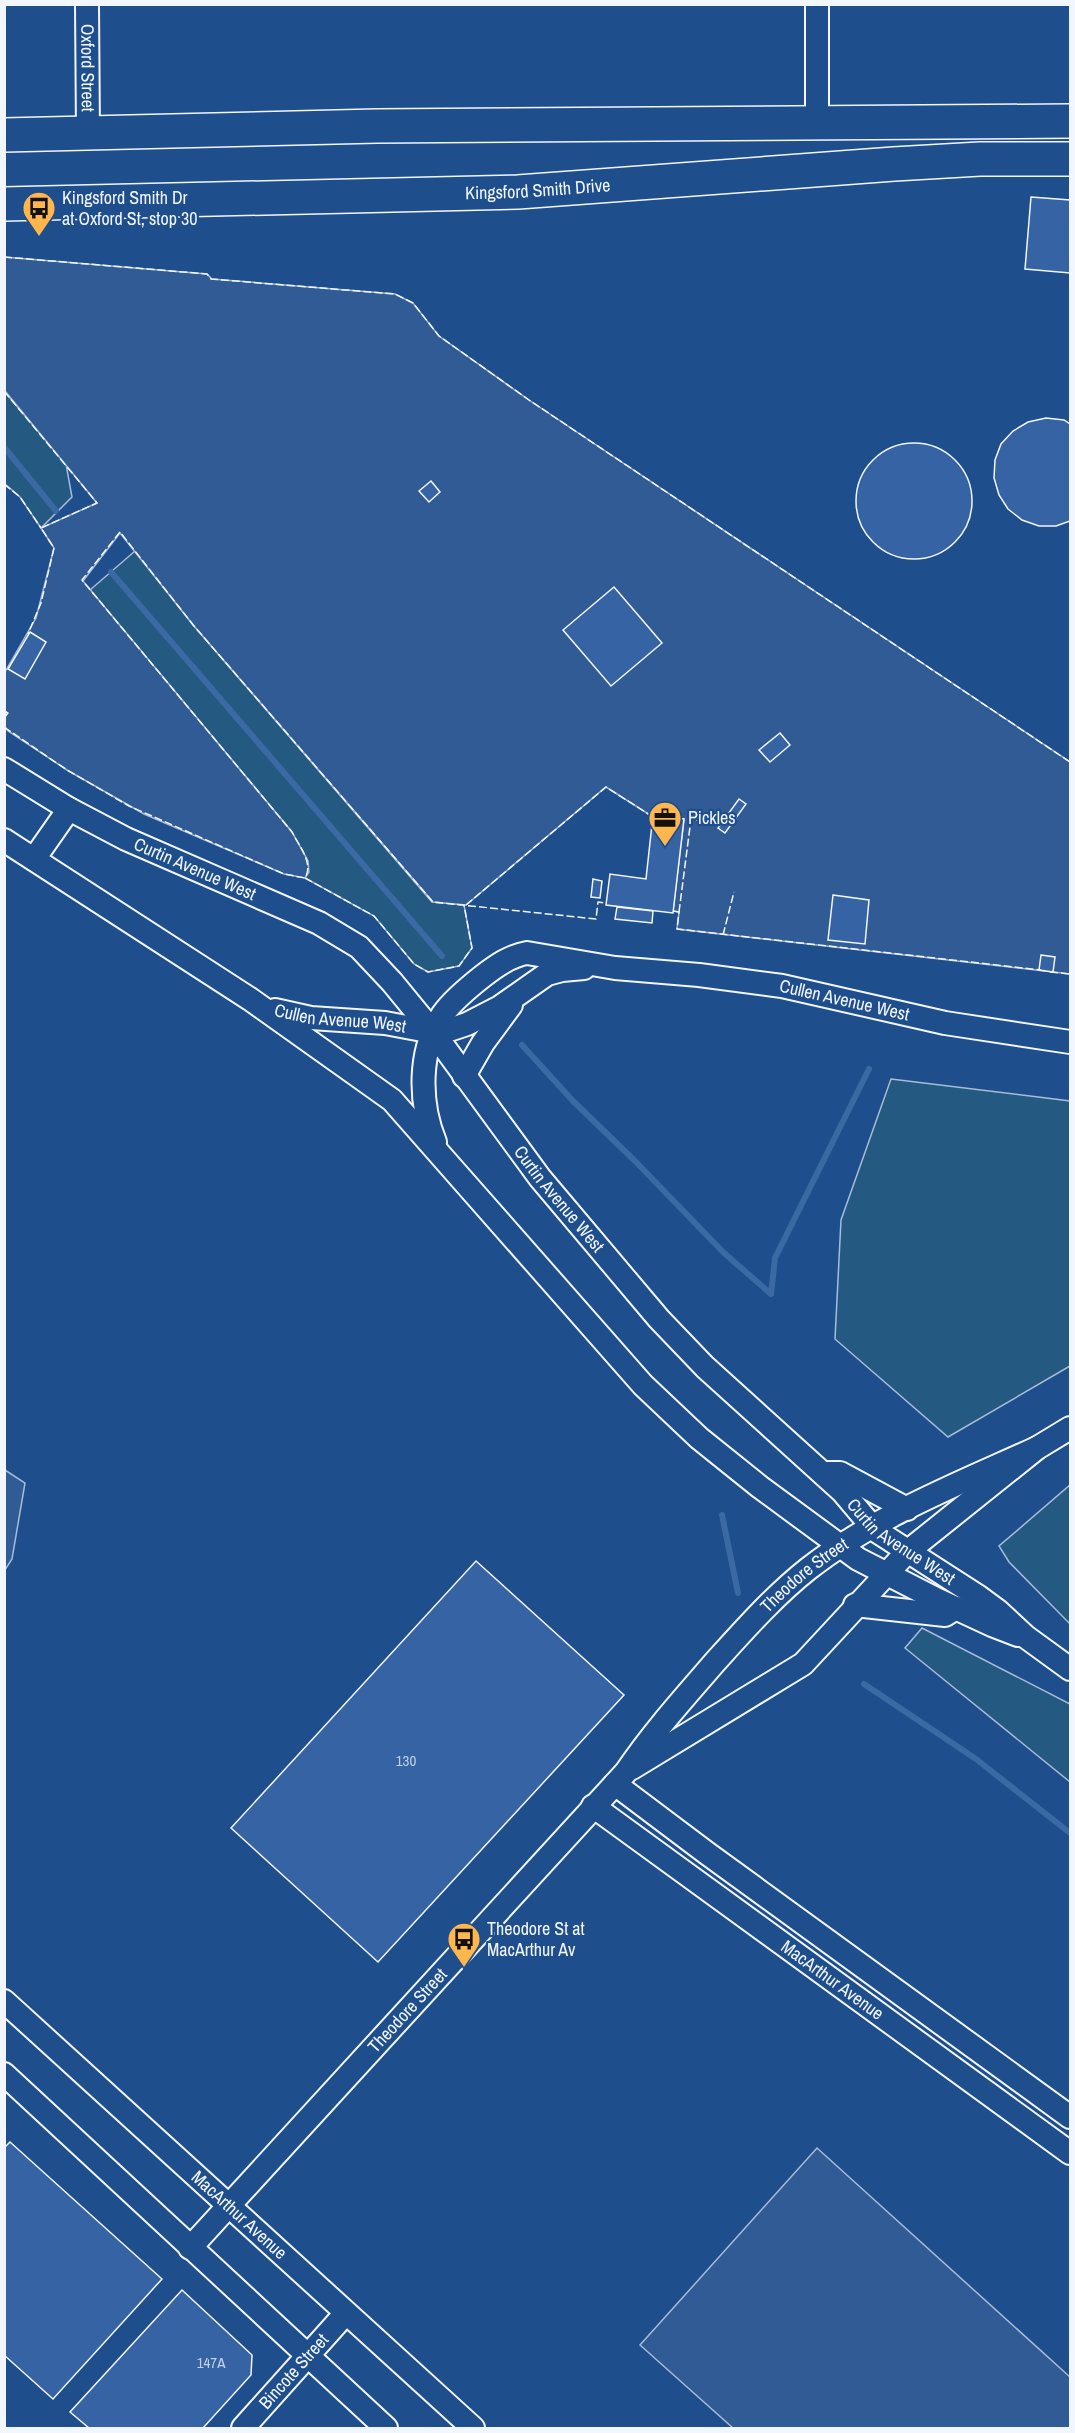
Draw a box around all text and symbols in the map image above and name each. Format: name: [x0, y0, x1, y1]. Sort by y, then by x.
street label: Oxford Street: [75, 24, 101, 112]
street label: Kingsford Smith Drive: [465, 172, 611, 205]
place label: Kingsford Smith Dr at Oxford St, stop 30: [62, 185, 197, 231]
bus stop icon: Kingsford Smith Dr at Oxford St, stop 30: [21, 190, 57, 237]
office icon: Pickles: [647, 800, 683, 847]
place label: Pickles: [688, 805, 736, 830]
street label: Curtin Avenue West: [130, 831, 260, 906]
street label: Cullen Avenue West: [777, 973, 912, 1027]
street label: Cullen Avenue West: [272, 997, 408, 1039]
street label: Curtin Avenue West: [508, 1140, 610, 1257]
street label: Curtin Avenue West: [841, 1493, 960, 1590]
street label: Theodore Street: [754, 1531, 853, 1618]
house number: 130: [396, 1750, 416, 1771]
place label: Theodore St at MacArthur Av: [487, 1916, 585, 1962]
bus stop icon: Theodore St at MacArthur Av: [446, 1921, 482, 1968]
street label: MacArthur Avenue: [776, 1934, 889, 2026]
street label: Theodore Street: [362, 1962, 452, 2058]
street label: MacArthur Avenue: [186, 2165, 293, 2265]
street label: Bincote Street: [253, 2328, 334, 2414]
house number: 147A: [197, 2352, 226, 2373]

